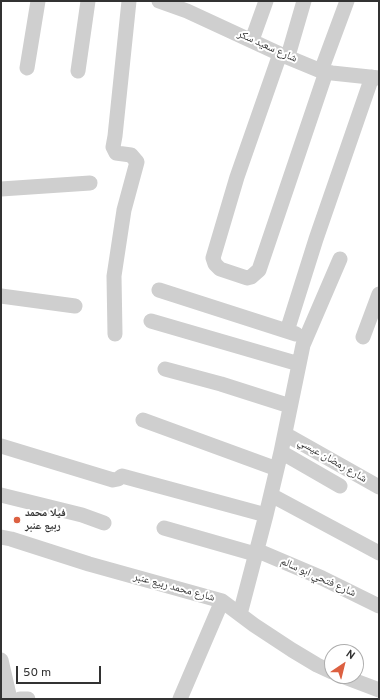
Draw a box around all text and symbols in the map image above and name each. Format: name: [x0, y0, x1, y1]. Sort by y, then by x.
street label: شارع سعيد سكر: [235, 28, 299, 66]
street label: شارع رمضان عيسي: [295, 436, 369, 486]
place label: فيلا محمد ربيع عنبر: [25, 507, 66, 533]
marker: فيلا محمد ربيع عنبر: [12, 515, 22, 525]
street label: شارع فتحي ابو سالم: [278, 555, 358, 601]
street label: شارع محمد ربيع عنبر: [132, 571, 216, 605]
north arrow: [324, 644, 364, 684]
text: N: [343, 647, 358, 663]
scale bar: [18, 658, 103, 684]
text: 50 m: [23, 665, 51, 681]

